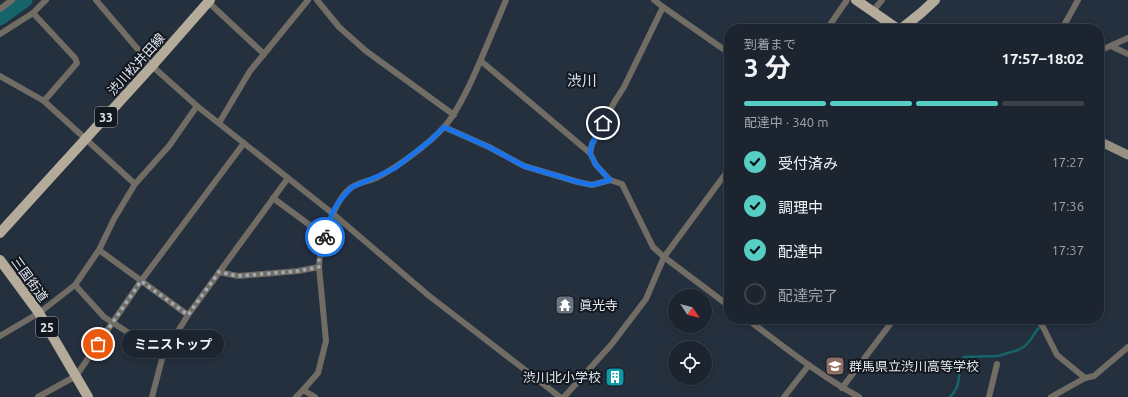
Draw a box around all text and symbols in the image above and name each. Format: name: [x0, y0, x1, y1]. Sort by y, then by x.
street label: 渋川松井田線: [105, 30, 167, 98]
text: 到着まで: [744, 37, 796, 51]
text: 17:57–18:02: [1001, 50, 1084, 67]
text: 3 分: [744, 53, 791, 82]
district label: 渋川: [567, 72, 597, 89]
pin: [586, 106, 620, 140]
road number: 33: [95, 107, 117, 127]
icon: home: [592, 112, 614, 134]
text: 配達中 · 340 m: [744, 115, 828, 129]
icon: check: [744, 151, 766, 173]
text: 受付済み: [778, 155, 838, 172]
text: 17:27: [1051, 155, 1084, 169]
icon: check: [744, 195, 766, 217]
text: 調理中: [778, 199, 823, 216]
text: 17:36: [1051, 199, 1084, 213]
courier: [305, 217, 345, 257]
icon: bike: [314, 226, 336, 248]
icon: check: [744, 239, 766, 261]
text: 配達中: [778, 243, 823, 260]
text: 17:37: [1051, 243, 1084, 257]
street label: 三国街道: [9, 254, 51, 304]
text: 配達完了: [778, 287, 838, 304]
north arrow: [668, 289, 712, 333]
map controls: [668, 289, 712, 385]
temple icon: 眞光寺: [554, 294, 576, 316]
place label: 眞光寺: [579, 298, 618, 312]
road number: 25: [36, 317, 58, 337]
pin: [81, 327, 115, 361]
callout: ミニストップ: [122, 330, 224, 358]
icon: bag: [87, 333, 109, 355]
text: ミニストップ: [134, 337, 212, 351]
button: locate: [668, 341, 712, 385]
school or university icon: 群馬県立渋川高等学校: [824, 355, 846, 377]
place label: 群馬県立渋川高等学校: [849, 359, 979, 373]
building icon: 渋川北小学校: [604, 366, 626, 388]
place label: 渋川北小学校: [523, 370, 601, 384]

